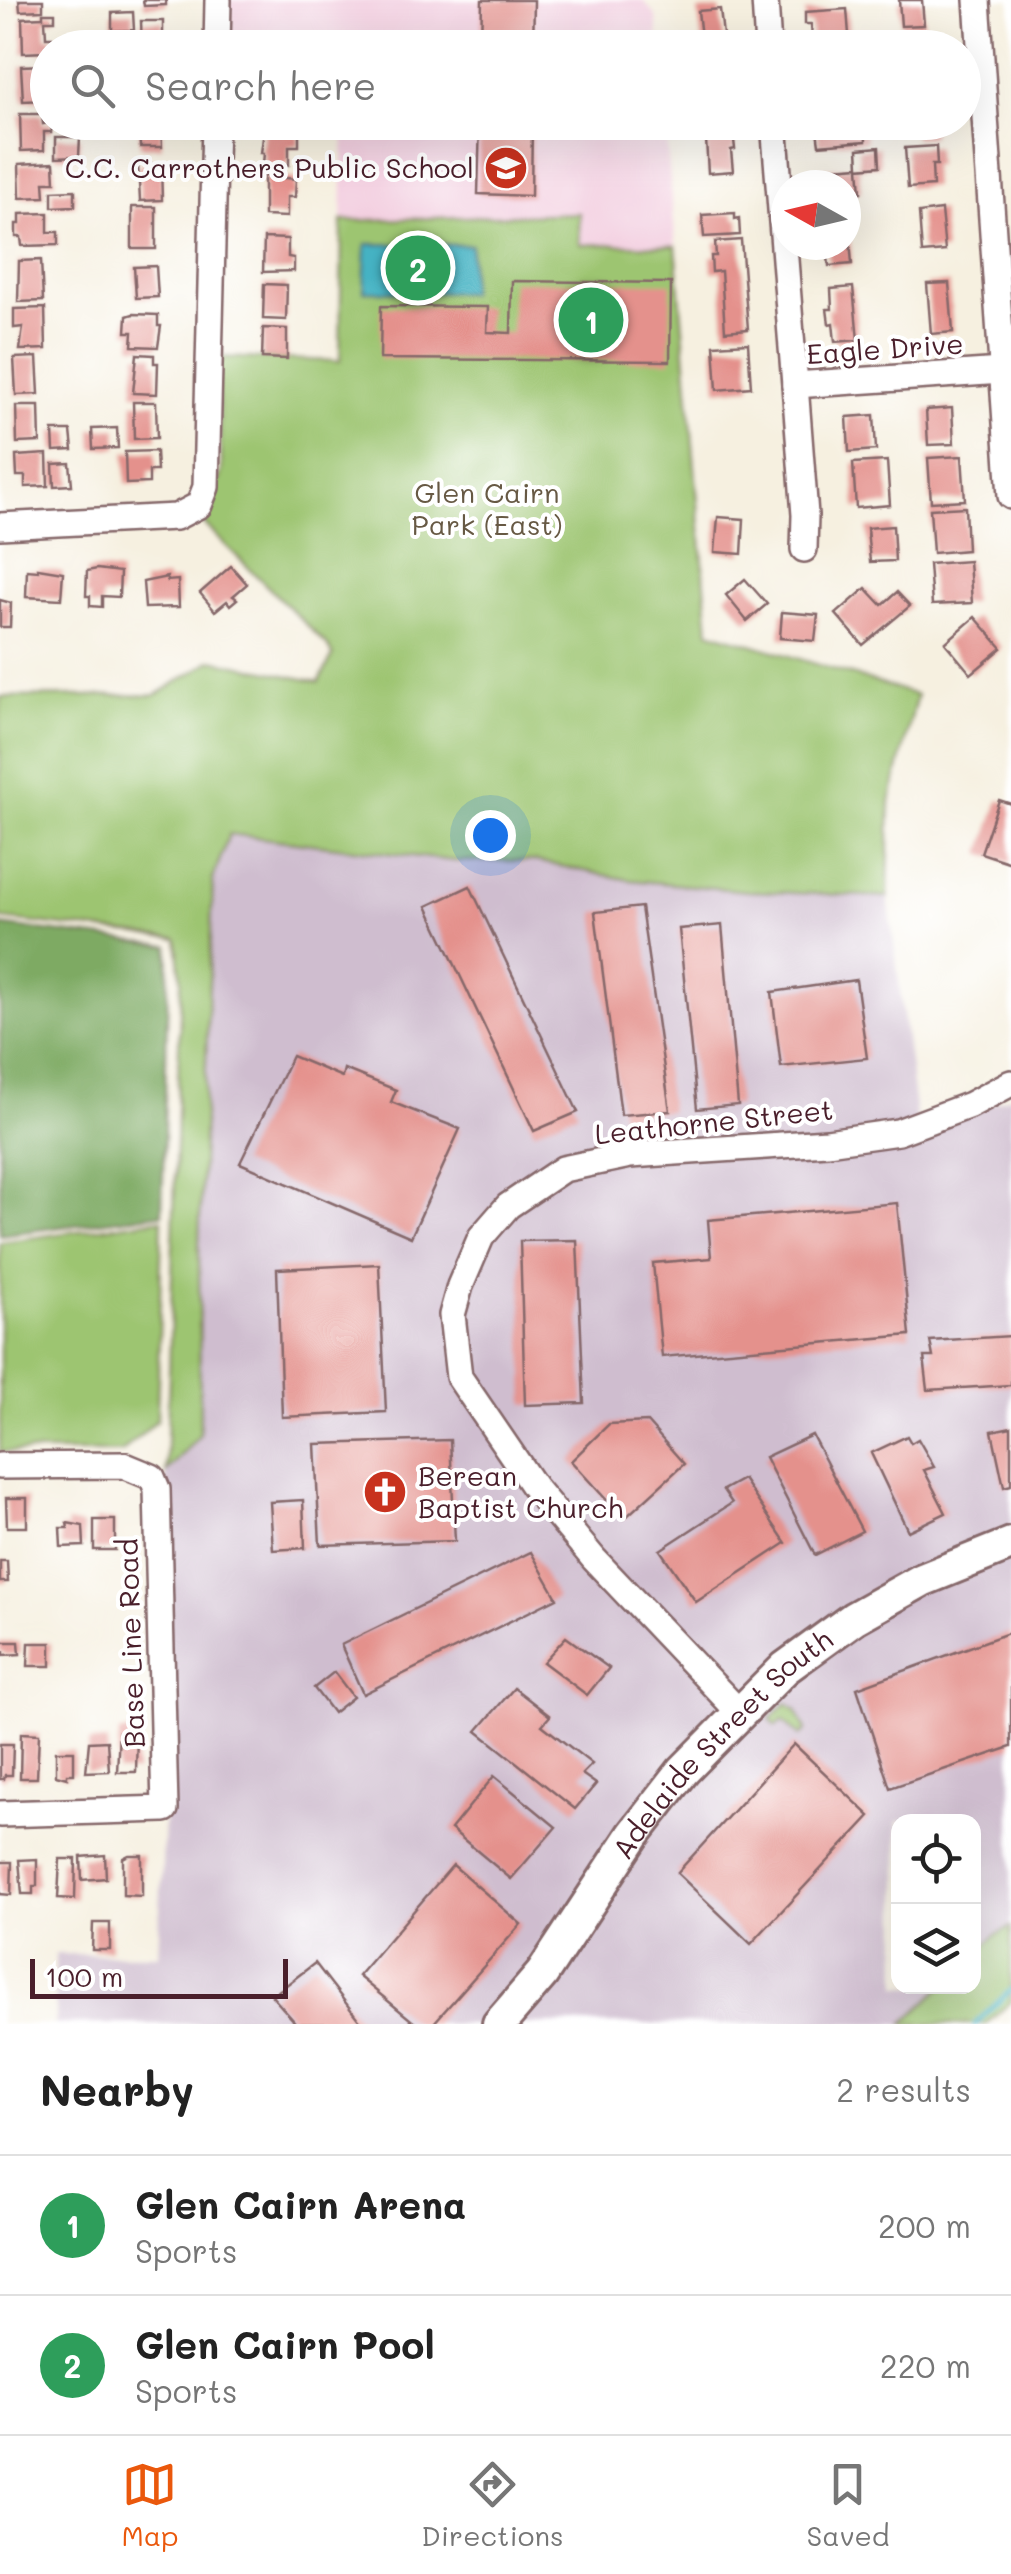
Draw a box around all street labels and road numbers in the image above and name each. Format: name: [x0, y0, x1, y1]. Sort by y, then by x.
street label: Eagle Drive: [805, 325, 965, 371]
street label: Leathorne Street: [593, 1091, 835, 1151]
street label: Base Line Road: [108, 1538, 152, 1748]
street label: Adelaide Street South: [604, 1621, 839, 1865]

